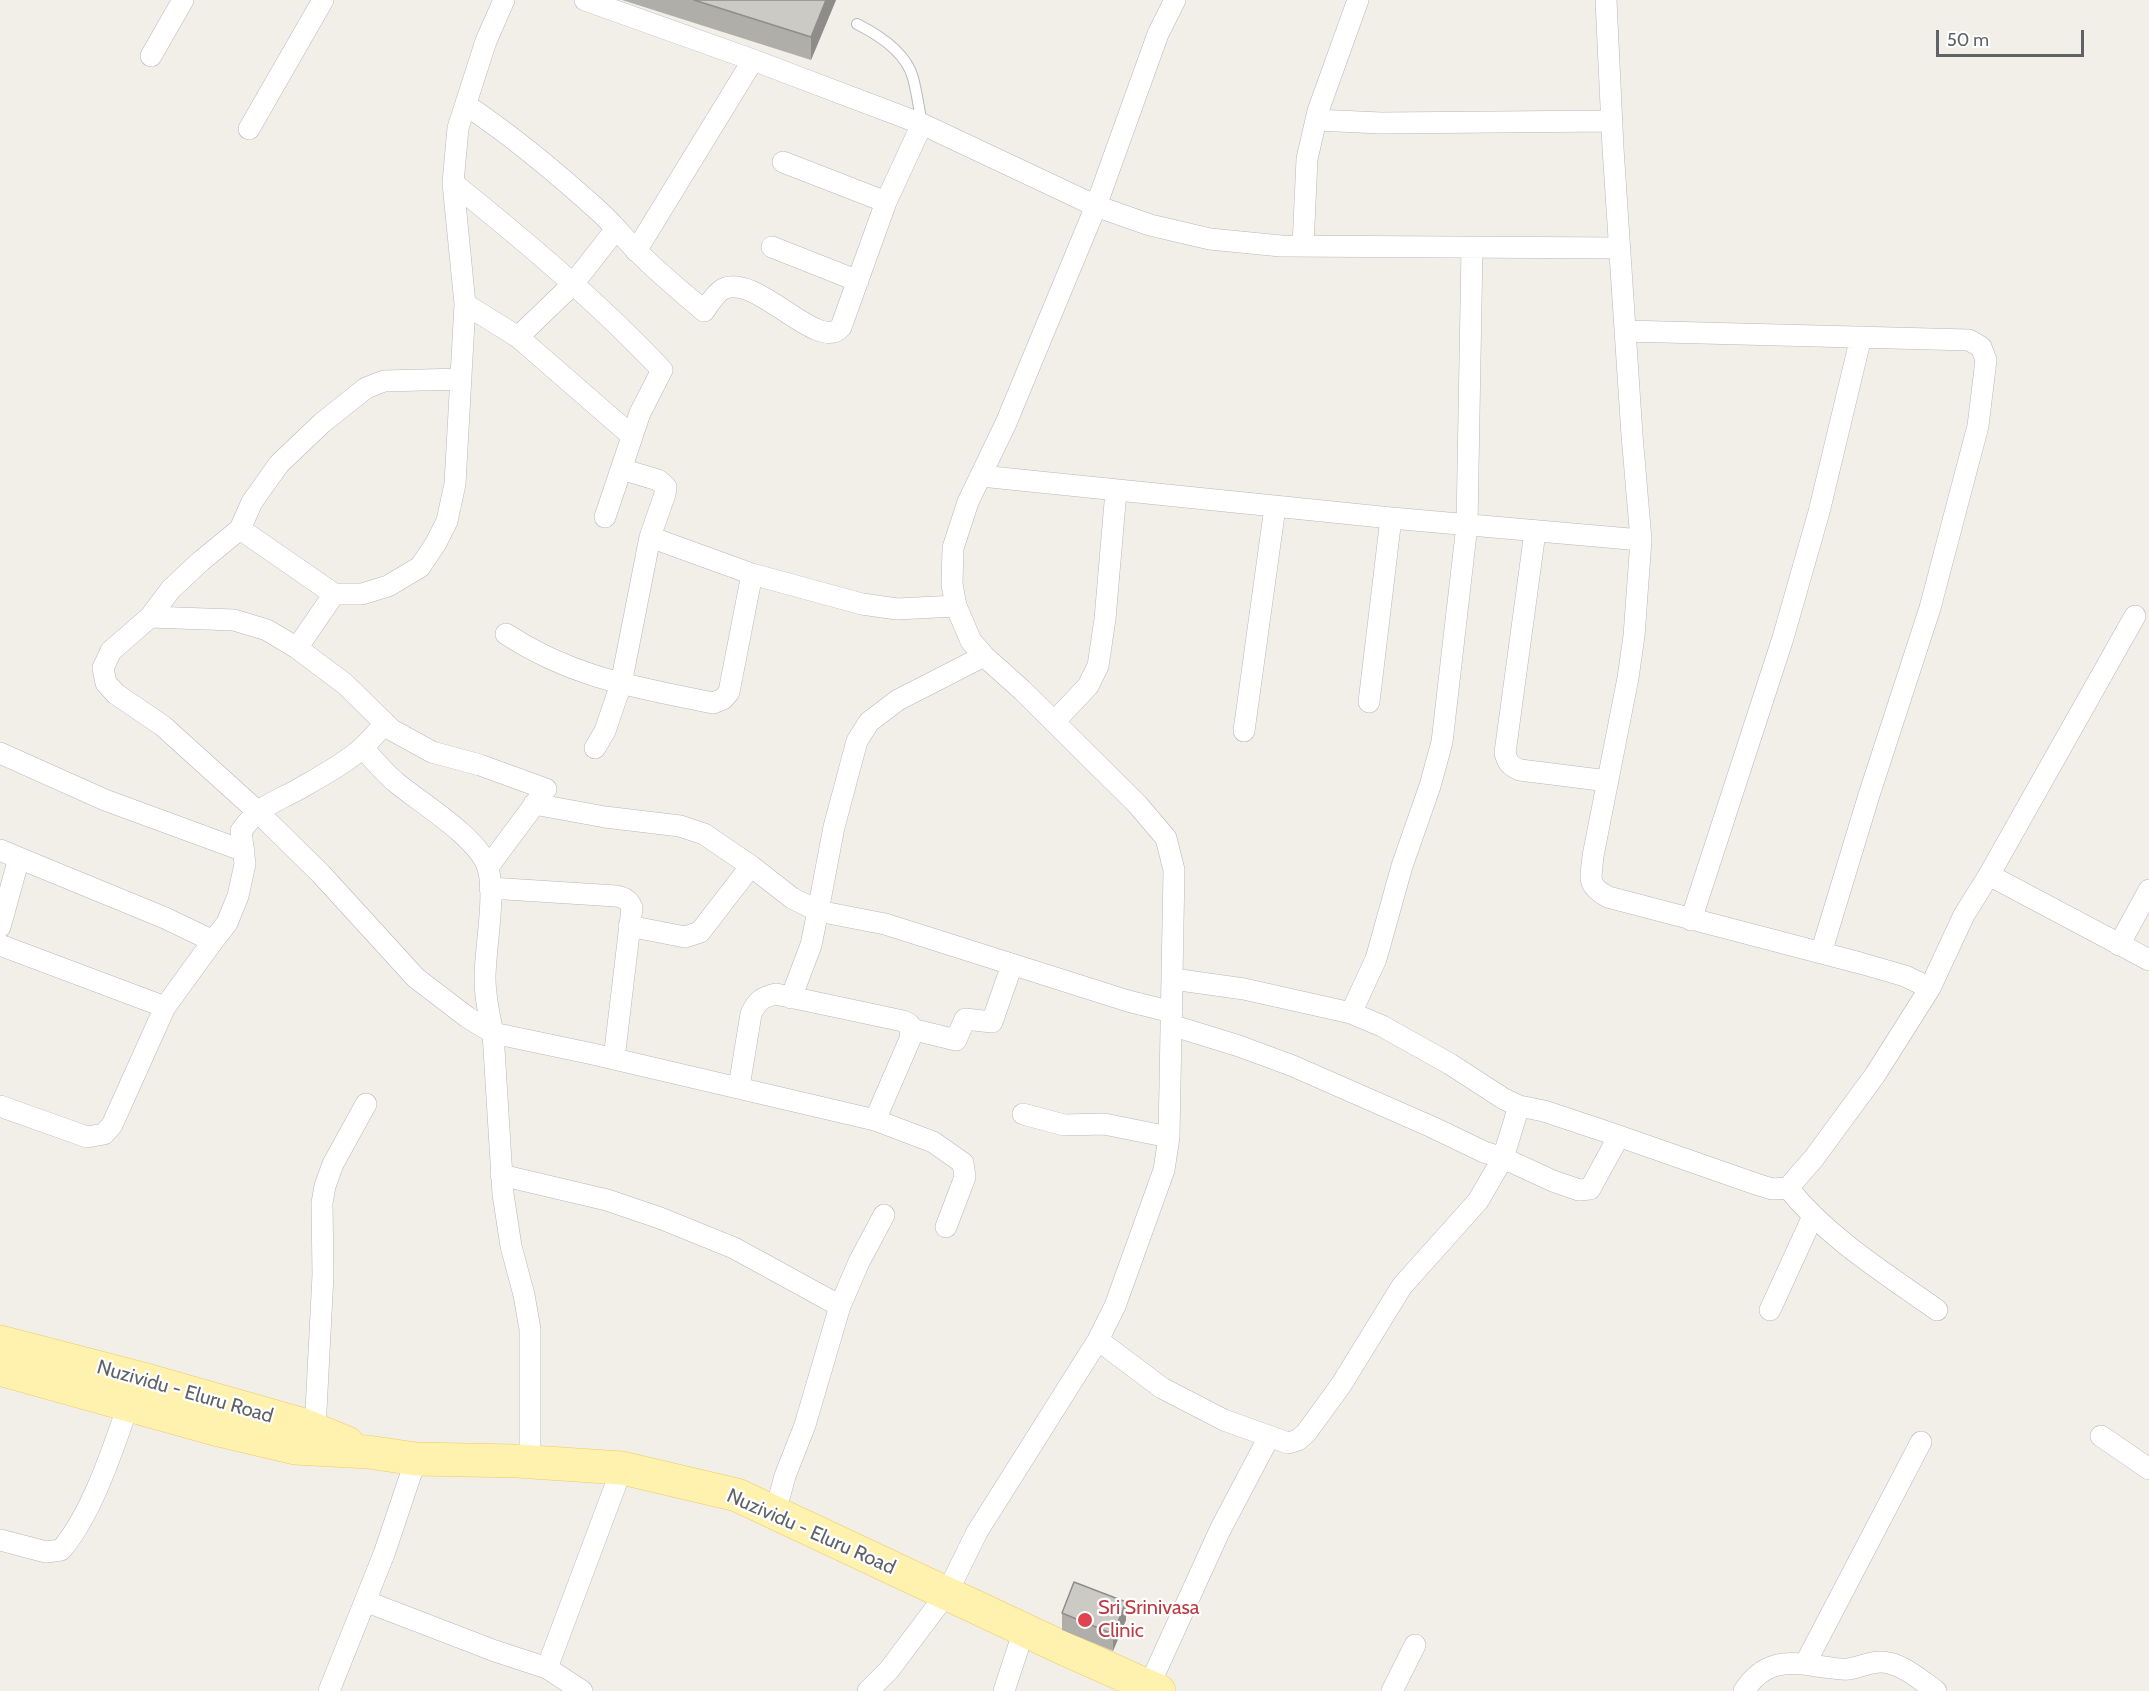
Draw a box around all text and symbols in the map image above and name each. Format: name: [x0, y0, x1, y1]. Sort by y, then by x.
scale bar: [1939, 18, 2088, 56]
text: 50 m: [1947, 29, 1989, 51]
street label: Nuzividu - Eluru Road: [94, 1355, 276, 1429]
street label: Nuzividu - Eluru Road: [723, 1484, 899, 1580]
place label: Sri Srinivasa Clinic: [1098, 1596, 1199, 1643]
marker: Sri Srinivasa Clinic: [1076, 1611, 1094, 1629]

